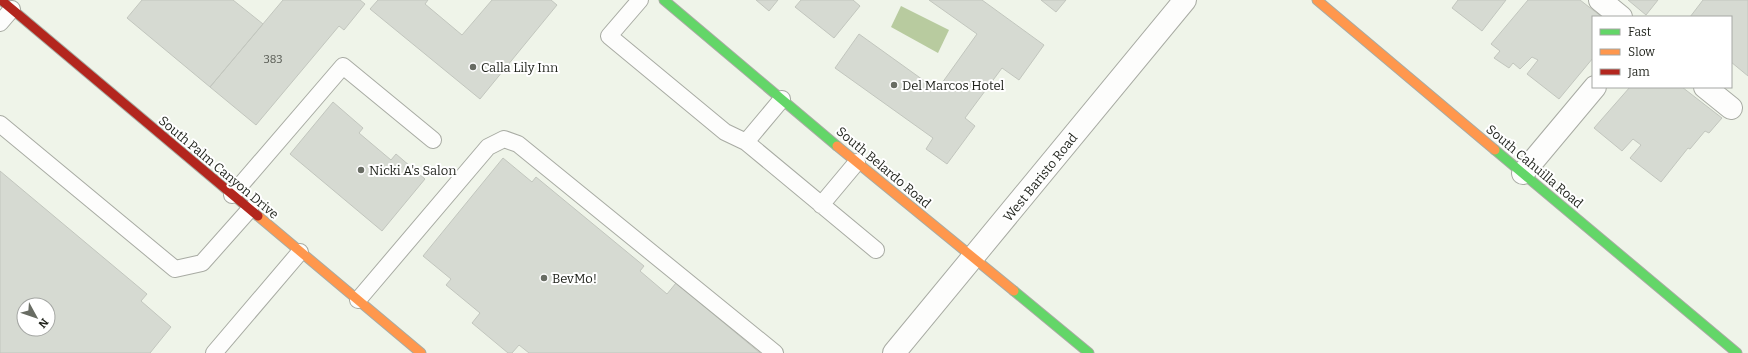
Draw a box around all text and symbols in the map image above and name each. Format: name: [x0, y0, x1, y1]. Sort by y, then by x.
legend: [1592, 16, 1732, 88]
text: Fast: [1628, 25, 1652, 39]
text: Slow: [1628, 45, 1655, 59]
house number: 383: [264, 53, 282, 66]
place label: Calla Lily Inn: [481, 60, 559, 75]
marker: Calla Lily Inn: [468, 62, 478, 72]
text: Jam: [1627, 65, 1650, 79]
place label: Del Marcos Hotel: [902, 78, 1005, 93]
marker: Del Marcos Hotel: [889, 80, 899, 90]
street label: South Palm Canyon Drive: [156, 113, 282, 222]
street label: South Cahuilla Road: [1483, 122, 1586, 211]
street label: South Belardo Road: [834, 124, 934, 211]
street label: West Baristo Road: [1000, 130, 1081, 224]
place label: Nicki A's Salon: [369, 163, 457, 178]
marker: Nicki A's Salon: [356, 165, 366, 175]
place label: BevMo!: [552, 271, 597, 286]
marker: BevMo!: [539, 273, 549, 283]
north arrow: [16, 297, 56, 337]
text: N: [35, 316, 51, 331]

